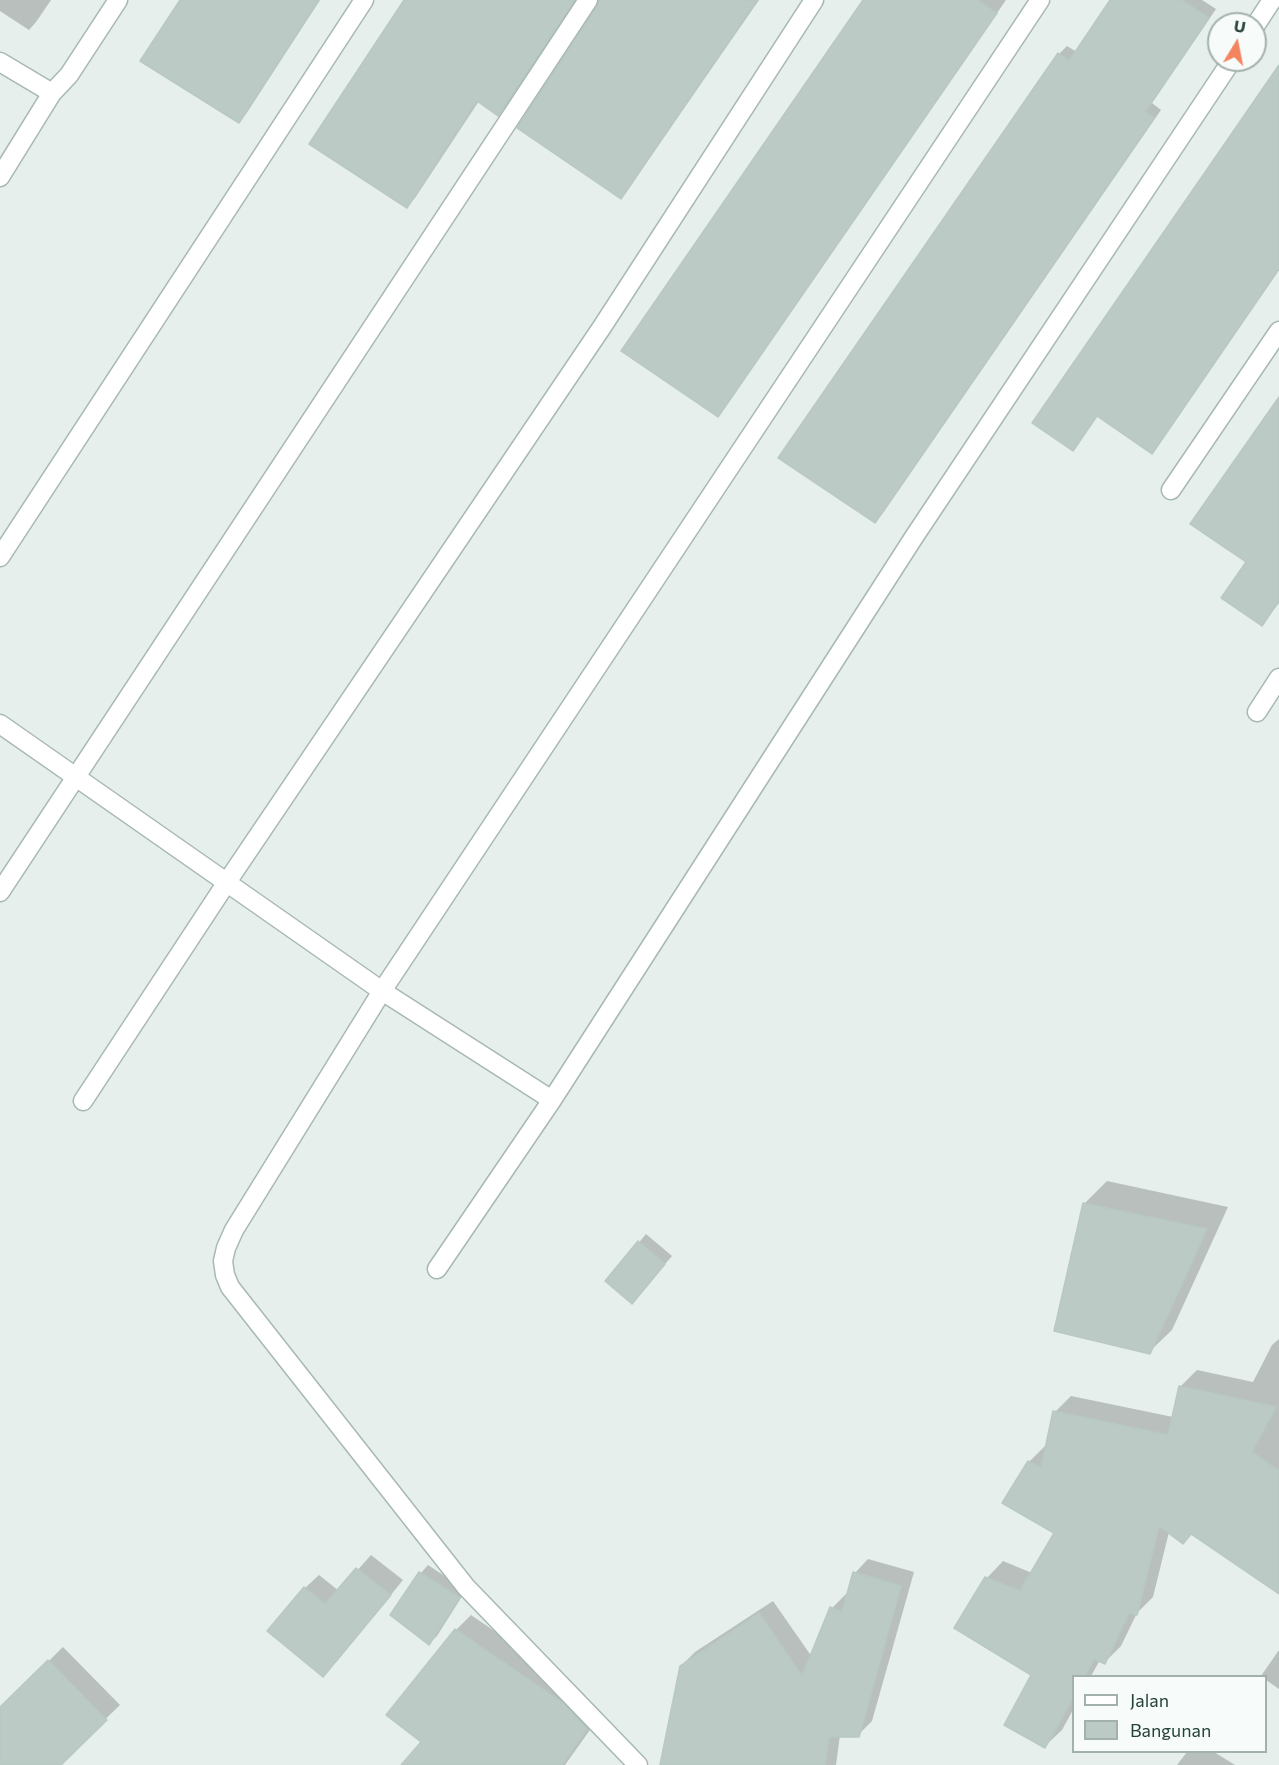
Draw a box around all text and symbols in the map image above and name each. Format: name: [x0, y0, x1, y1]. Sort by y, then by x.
north arrow: [1207, 12, 1267, 72]
text: U: [1232, 15, 1247, 36]
legend: [1072, 1675, 1267, 1753]
text: Jalan: [1130, 1689, 1169, 1711]
text: Bangunan: [1130, 1719, 1211, 1741]

